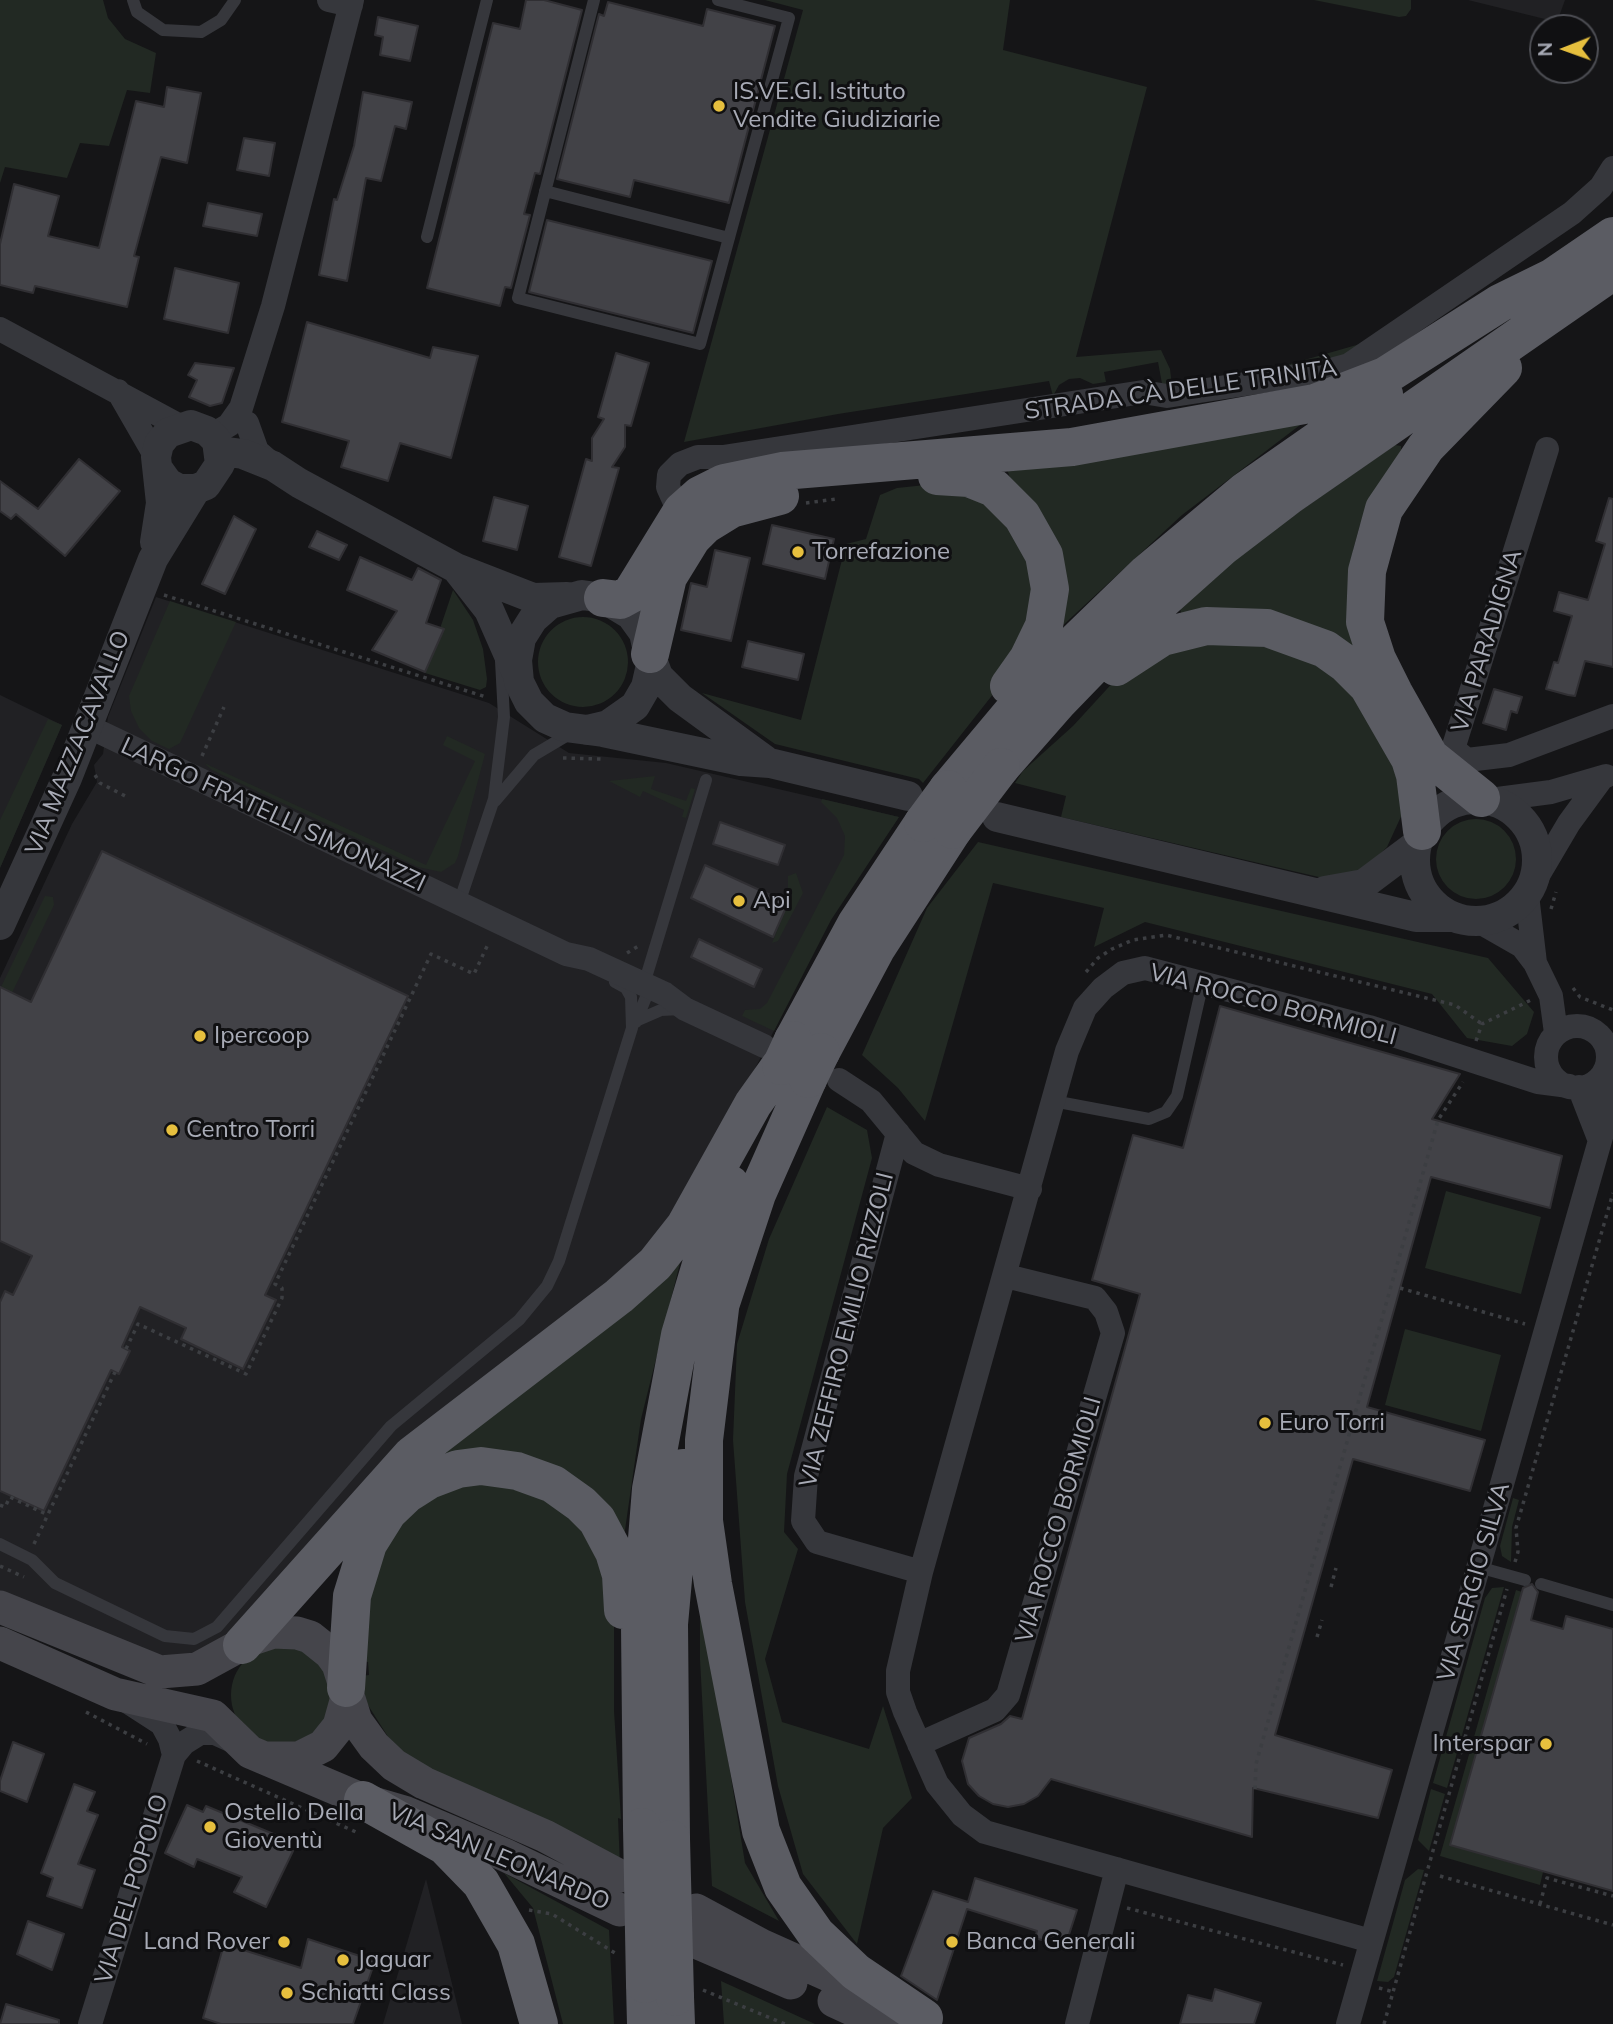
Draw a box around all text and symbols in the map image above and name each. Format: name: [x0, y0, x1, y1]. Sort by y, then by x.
north arrow: [1529, 14, 1599, 84]
text: N: [1533, 42, 1557, 57]
place label: IS.VE.GI. Istituto Vendite Giudiziarie: [733, 78, 940, 134]
marker: IS.VE.GI. Istituto Vendite Giudiziarie: [711, 98, 727, 114]
street label: STRADA CÀ DELLE TRINITÀ: [1023, 354, 1339, 426]
place label: Torrefazione: [812, 538, 950, 566]
marker: Torrefazione: [790, 544, 806, 560]
street label: VIA PARADIGNA: [1446, 546, 1528, 736]
street label: VIA MAZZACAVALLO: [20, 626, 136, 860]
street label: LARGO FRATELLI SIMONAZZI: [116, 732, 430, 898]
place label: Api: [753, 887, 791, 915]
marker: Api: [731, 893, 747, 909]
street label: VIA ROCCO BORMIOLI: [1146, 958, 1400, 1052]
place label: Ipercoop: [214, 1022, 310, 1050]
marker: Ipercoop: [192, 1028, 208, 1044]
place label: Centro Torri: [186, 1116, 315, 1144]
marker: Centro Torri: [164, 1122, 180, 1138]
street label: VIA ZEFFIRO EMILIO RIZZOLI: [794, 1169, 900, 1491]
street label: VIA ROCCO BORMIOLI: [1010, 1394, 1108, 1646]
place label: Euro Torri: [1279, 1409, 1385, 1437]
marker: Euro Torri: [1257, 1415, 1273, 1431]
street label: VIA SERGIO SILVA: [1432, 1479, 1516, 1685]
place label: Interspar: [1432, 1730, 1532, 1758]
marker: Interspar: [1538, 1736, 1554, 1752]
street label: VIA DEL POPOLO: [89, 1791, 175, 1987]
street label: VIA SAN LEONARDO: [384, 1797, 614, 1917]
place label: Ostello Della Gioventù: [224, 1799, 364, 1855]
marker: Ostello Della Gioventù: [202, 1819, 218, 1835]
place label: Land Rover: [144, 1928, 270, 1956]
place label: Banca Generali: [966, 1928, 1135, 1956]
marker: Land Rover: [276, 1934, 292, 1950]
marker: Banca Generali: [944, 1934, 960, 1950]
place label: Jaguar: [357, 1946, 431, 1974]
marker: Jaguar: [335, 1952, 351, 1968]
place label: Schiatti Class: [301, 1979, 451, 2007]
marker: Schiatti Class: [279, 1985, 295, 2001]

